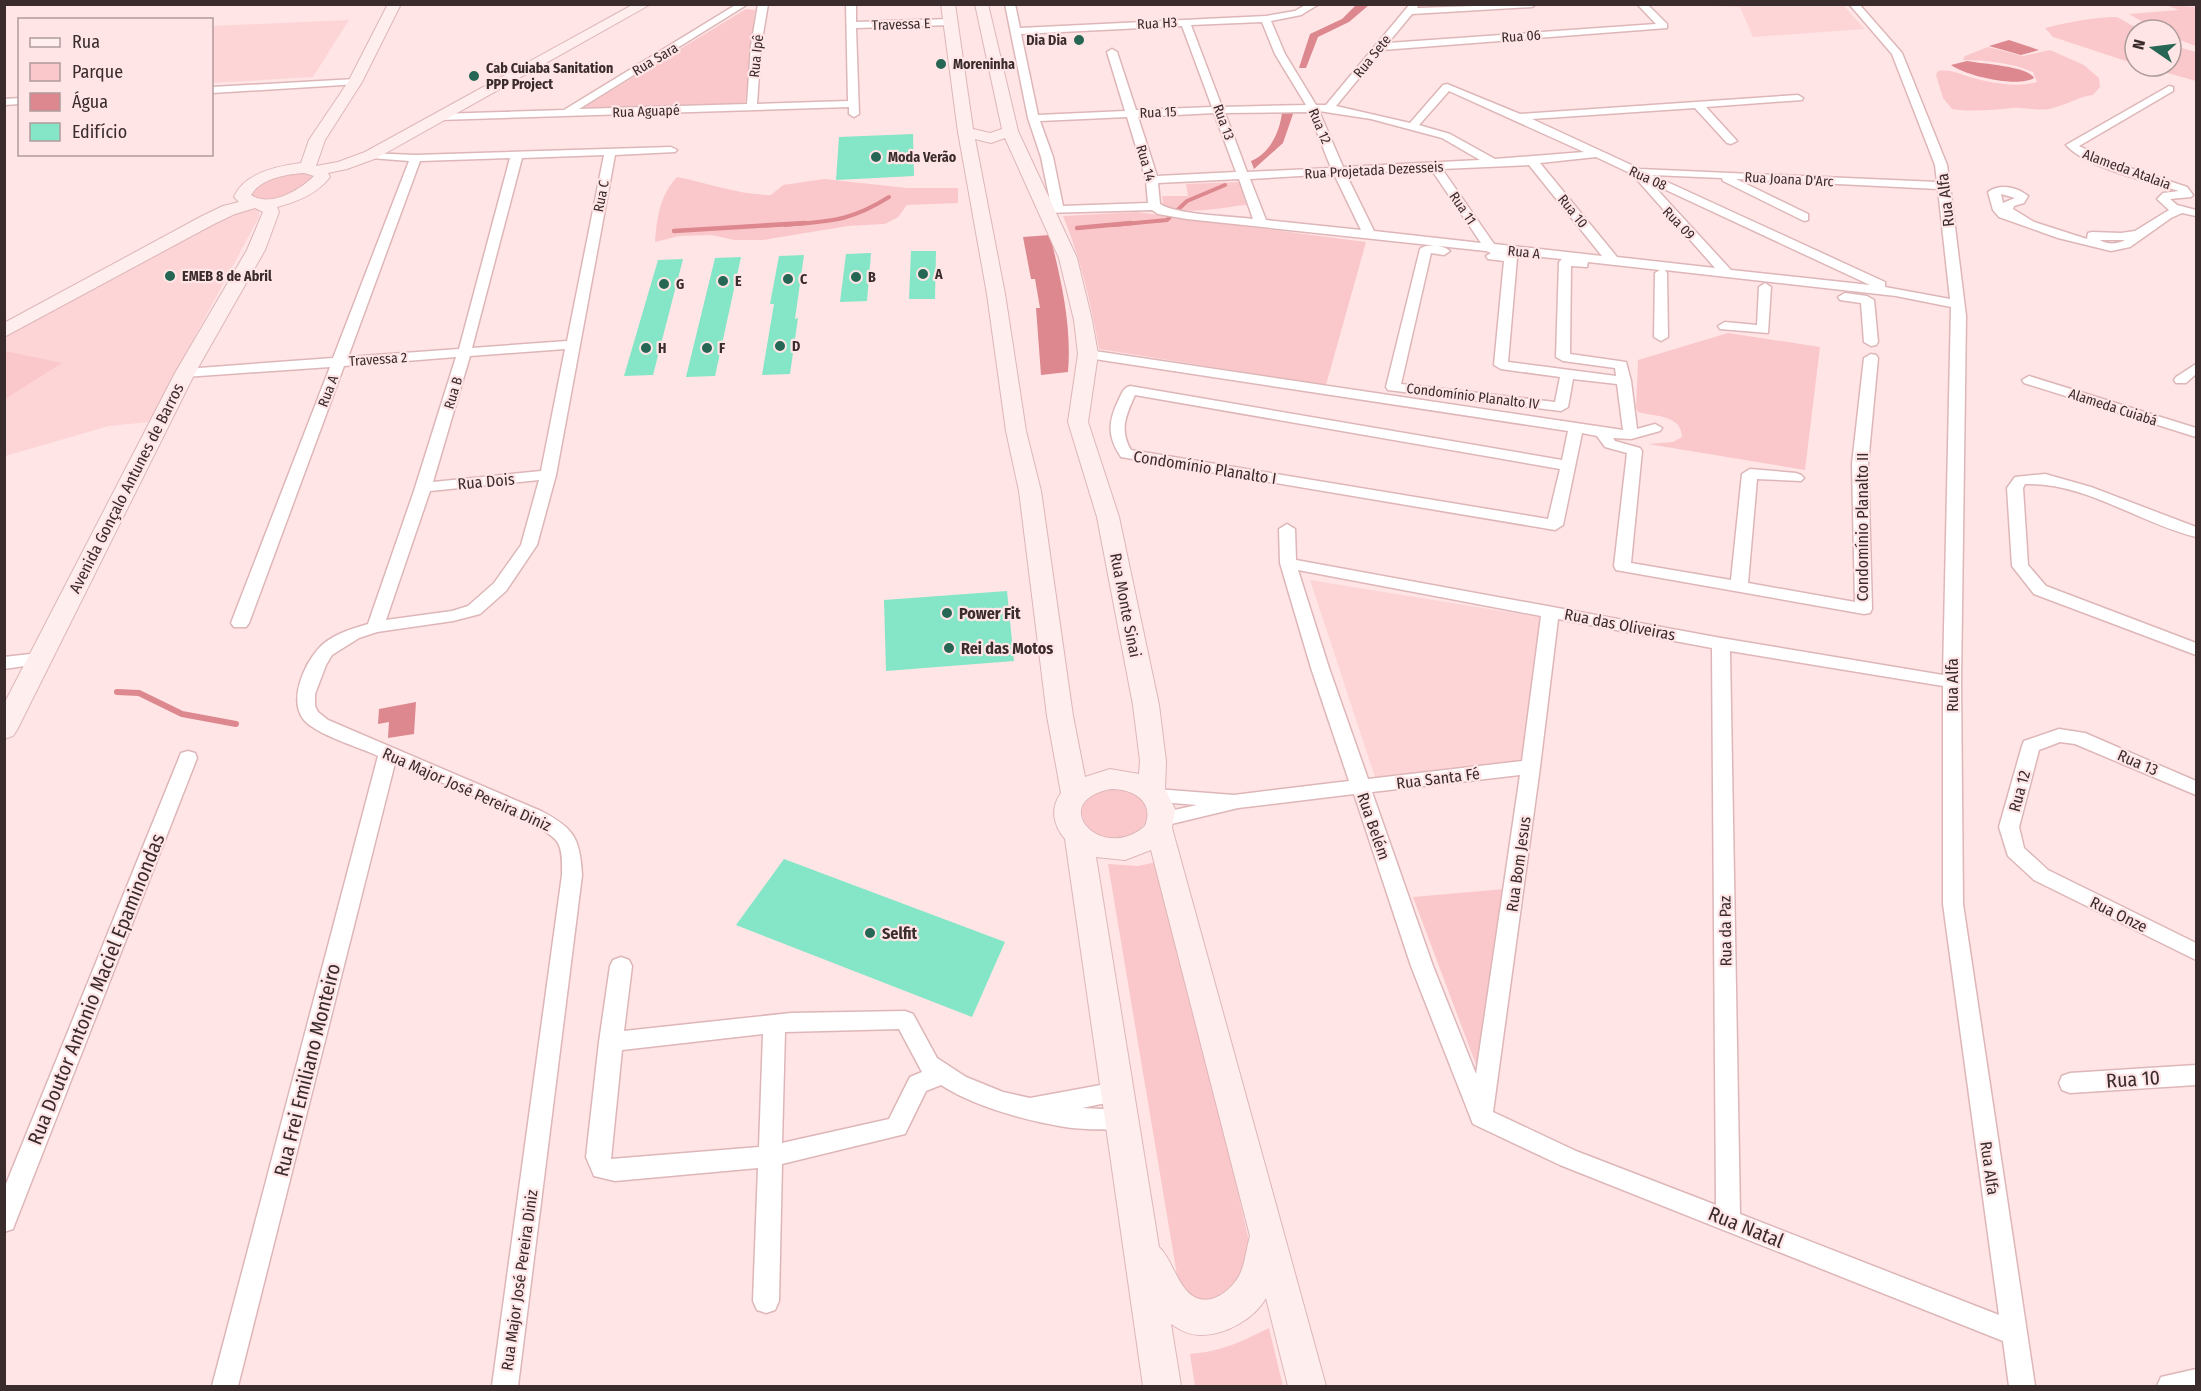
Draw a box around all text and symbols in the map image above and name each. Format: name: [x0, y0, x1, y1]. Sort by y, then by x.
street label: Rua H3: [1137, 14, 1177, 33]
street label: Travessa E: [871, 15, 931, 34]
legend: [18, 18, 213, 156]
north arrow: [2123, 18, 2183, 78]
street label: Rua 06: [1501, 27, 1541, 46]
text: Rua: [72, 31, 100, 53]
street label: Rua Sete: [1350, 31, 1395, 81]
place label: Dia Dia: [1026, 32, 1067, 49]
marker: Dia Dia: [1072, 33, 1086, 47]
street label: Rua Ipê: [746, 34, 767, 78]
text: N: [2129, 38, 2149, 51]
street label: Rua Sara: [629, 39, 681, 80]
place label: Moreninha: [953, 56, 1015, 73]
marker: Moreninha: [934, 57, 948, 71]
place label: Cab Cuiaba Sanitation PPP Project: [486, 60, 613, 93]
text: Parque: [72, 61, 123, 83]
marker: Cab Cuiaba Sanitation PPP Project: [467, 69, 481, 83]
text: Água: [72, 90, 108, 113]
street label: Rua Aguapé: [612, 102, 680, 121]
street label: Rua 13: [1209, 102, 1238, 142]
street label: Rua 15: [1139, 103, 1177, 122]
street label: Rua 12: [1305, 106, 1335, 146]
text: Edifício: [72, 121, 127, 143]
street label: Rua 14: [1132, 143, 1159, 184]
street label: Alameda Atalaia: [2080, 146, 2173, 193]
place label: Moda Verão: [888, 149, 957, 166]
marker: Moda Verão: [869, 150, 883, 164]
street label: Rua Projetada Dezesseis: [1304, 158, 1444, 183]
street label: Rua 08: [1626, 163, 1669, 194]
street label: Rua Joana D'Arc: [1744, 169, 1834, 190]
street label: Rua Alfa: [1933, 172, 1958, 228]
street label: Rua C: [590, 179, 613, 214]
street label: Rua 11: [1446, 189, 1480, 228]
street label: Rua 10: [1554, 191, 1591, 231]
street label: Rua 09: [1659, 203, 1698, 243]
street label: Rua A: [1507, 242, 1542, 263]
place label: A: [934, 266, 943, 283]
marker: A: [916, 267, 930, 281]
place label: EMEB 8 de Abril: [182, 268, 272, 285]
marker: EMEB 8 de Abril: [163, 269, 177, 283]
place label: B: [868, 269, 876, 286]
marker: B: [849, 270, 863, 284]
place label: C: [800, 271, 808, 288]
marker: C: [781, 272, 795, 286]
place label: E: [735, 273, 742, 290]
marker: E: [716, 274, 730, 288]
place label: G: [676, 276, 684, 293]
marker: G: [657, 277, 671, 291]
place label: D: [792, 338, 800, 355]
marker: D: [773, 339, 787, 353]
place label: H: [658, 340, 666, 357]
place label: F: [719, 340, 726, 357]
marker: H: [639, 341, 653, 355]
marker: F: [700, 341, 714, 355]
street label: Travessa 2: [348, 349, 408, 370]
street label: Rua A: [315, 372, 342, 409]
street label: Rua B: [441, 375, 466, 411]
street label: Avenida Gonçalo Antunes de Barros: [65, 380, 188, 596]
street label: Condomínio Planalto IV: [1406, 380, 1541, 413]
street label: Alameda Cuiabá: [2066, 385, 2159, 430]
street label: Condomínio Planalto I: [1132, 447, 1278, 488]
street label: Condomínio Planalto II: [1853, 453, 1872, 601]
street label: Rua Dois: [457, 470, 516, 493]
street label: Rua Monte Sinai: [1106, 551, 1145, 659]
place label: Power Fit: [959, 604, 1021, 623]
street label: Rua das Oliveiras: [1563, 604, 1677, 645]
marker: Power Fit: [940, 606, 954, 620]
place label: Rei das Motos: [961, 639, 1053, 658]
marker: Rei das Motos: [942, 641, 956, 655]
street label: Rua Alfa: [1943, 658, 1962, 712]
street label: Rua Major José Pereira Diniz: [380, 744, 554, 835]
street label: Rua 13: [2115, 745, 2161, 779]
street label: Rua Santa Fé: [1395, 764, 1481, 793]
street label: Rua 12: [2005, 768, 2034, 814]
street label: Rua Belém: [1353, 790, 1394, 862]
street label: Rua Bom Jesus: [1502, 815, 1535, 913]
street label: Rua Doutor Antonio Maciel Epaminondas: [22, 830, 170, 1148]
street label: Rua Onze: [2087, 892, 2151, 936]
street label: Rua da Paz: [1715, 896, 1736, 966]
place label: Selfit: [882, 924, 918, 943]
marker: Selfit: [863, 926, 877, 940]
street label: Rua Frei Emiliano Monteiro: [269, 961, 345, 1179]
street label: Rua 10: [2105, 1065, 2161, 1093]
street label: Rua Alfa: [1976, 1140, 2003, 1196]
street label: Rua Major José Pereira Diniz: [497, 1188, 542, 1372]
street label: Rua Natal: [1705, 1201, 1787, 1253]

